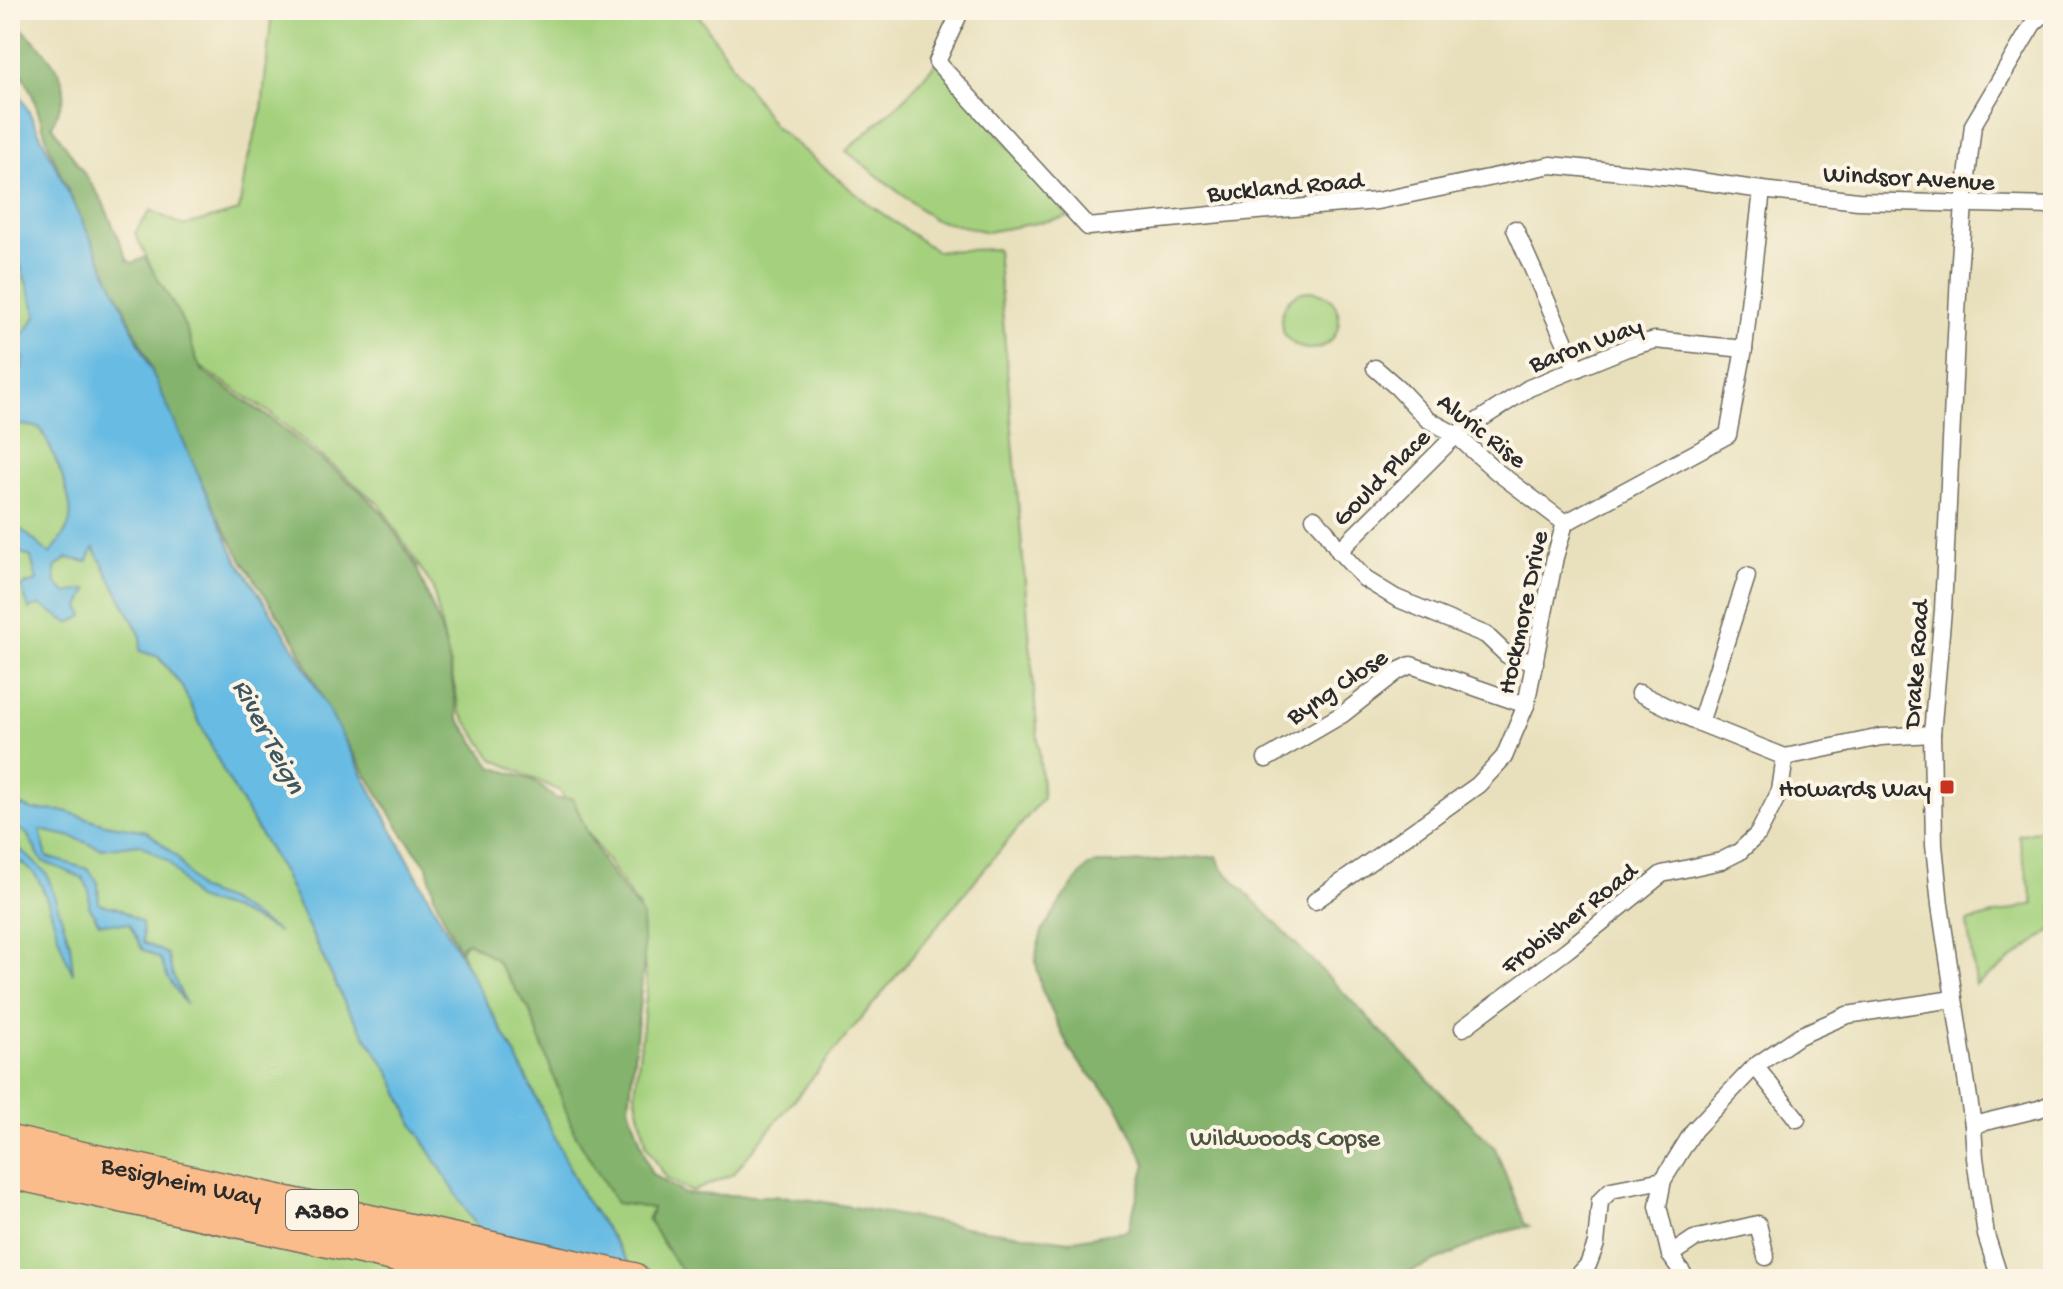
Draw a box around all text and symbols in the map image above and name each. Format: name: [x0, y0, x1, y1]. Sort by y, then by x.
street label: Windsor Avenue: [1822, 161, 1996, 201]
street label: Buckland Road: [1205, 167, 1367, 212]
street label: Baron Way: [1525, 312, 1648, 382]
street label: Aluric Rise: [1429, 388, 1532, 478]
street label: Gould Place: [1328, 423, 1439, 535]
street label: Hockmore Drive: [1493, 528, 1558, 697]
street label: Drake Road: [1898, 597, 1939, 732]
street label: Byng Close: [1281, 643, 1396, 734]
water label: River Teign: [223, 674, 311, 800]
place label: Howards Way: [1779, 776, 1931, 807]
marker: Howards Way: [1938, 778, 1956, 796]
street label: Frobisher Road: [1496, 857, 1647, 984]
park label: Wildwoods Copse: [1190, 1125, 1381, 1156]
street label: Besigheim Way: [97, 1151, 264, 1217]
road number: A380: [286, 1190, 358, 1230]

